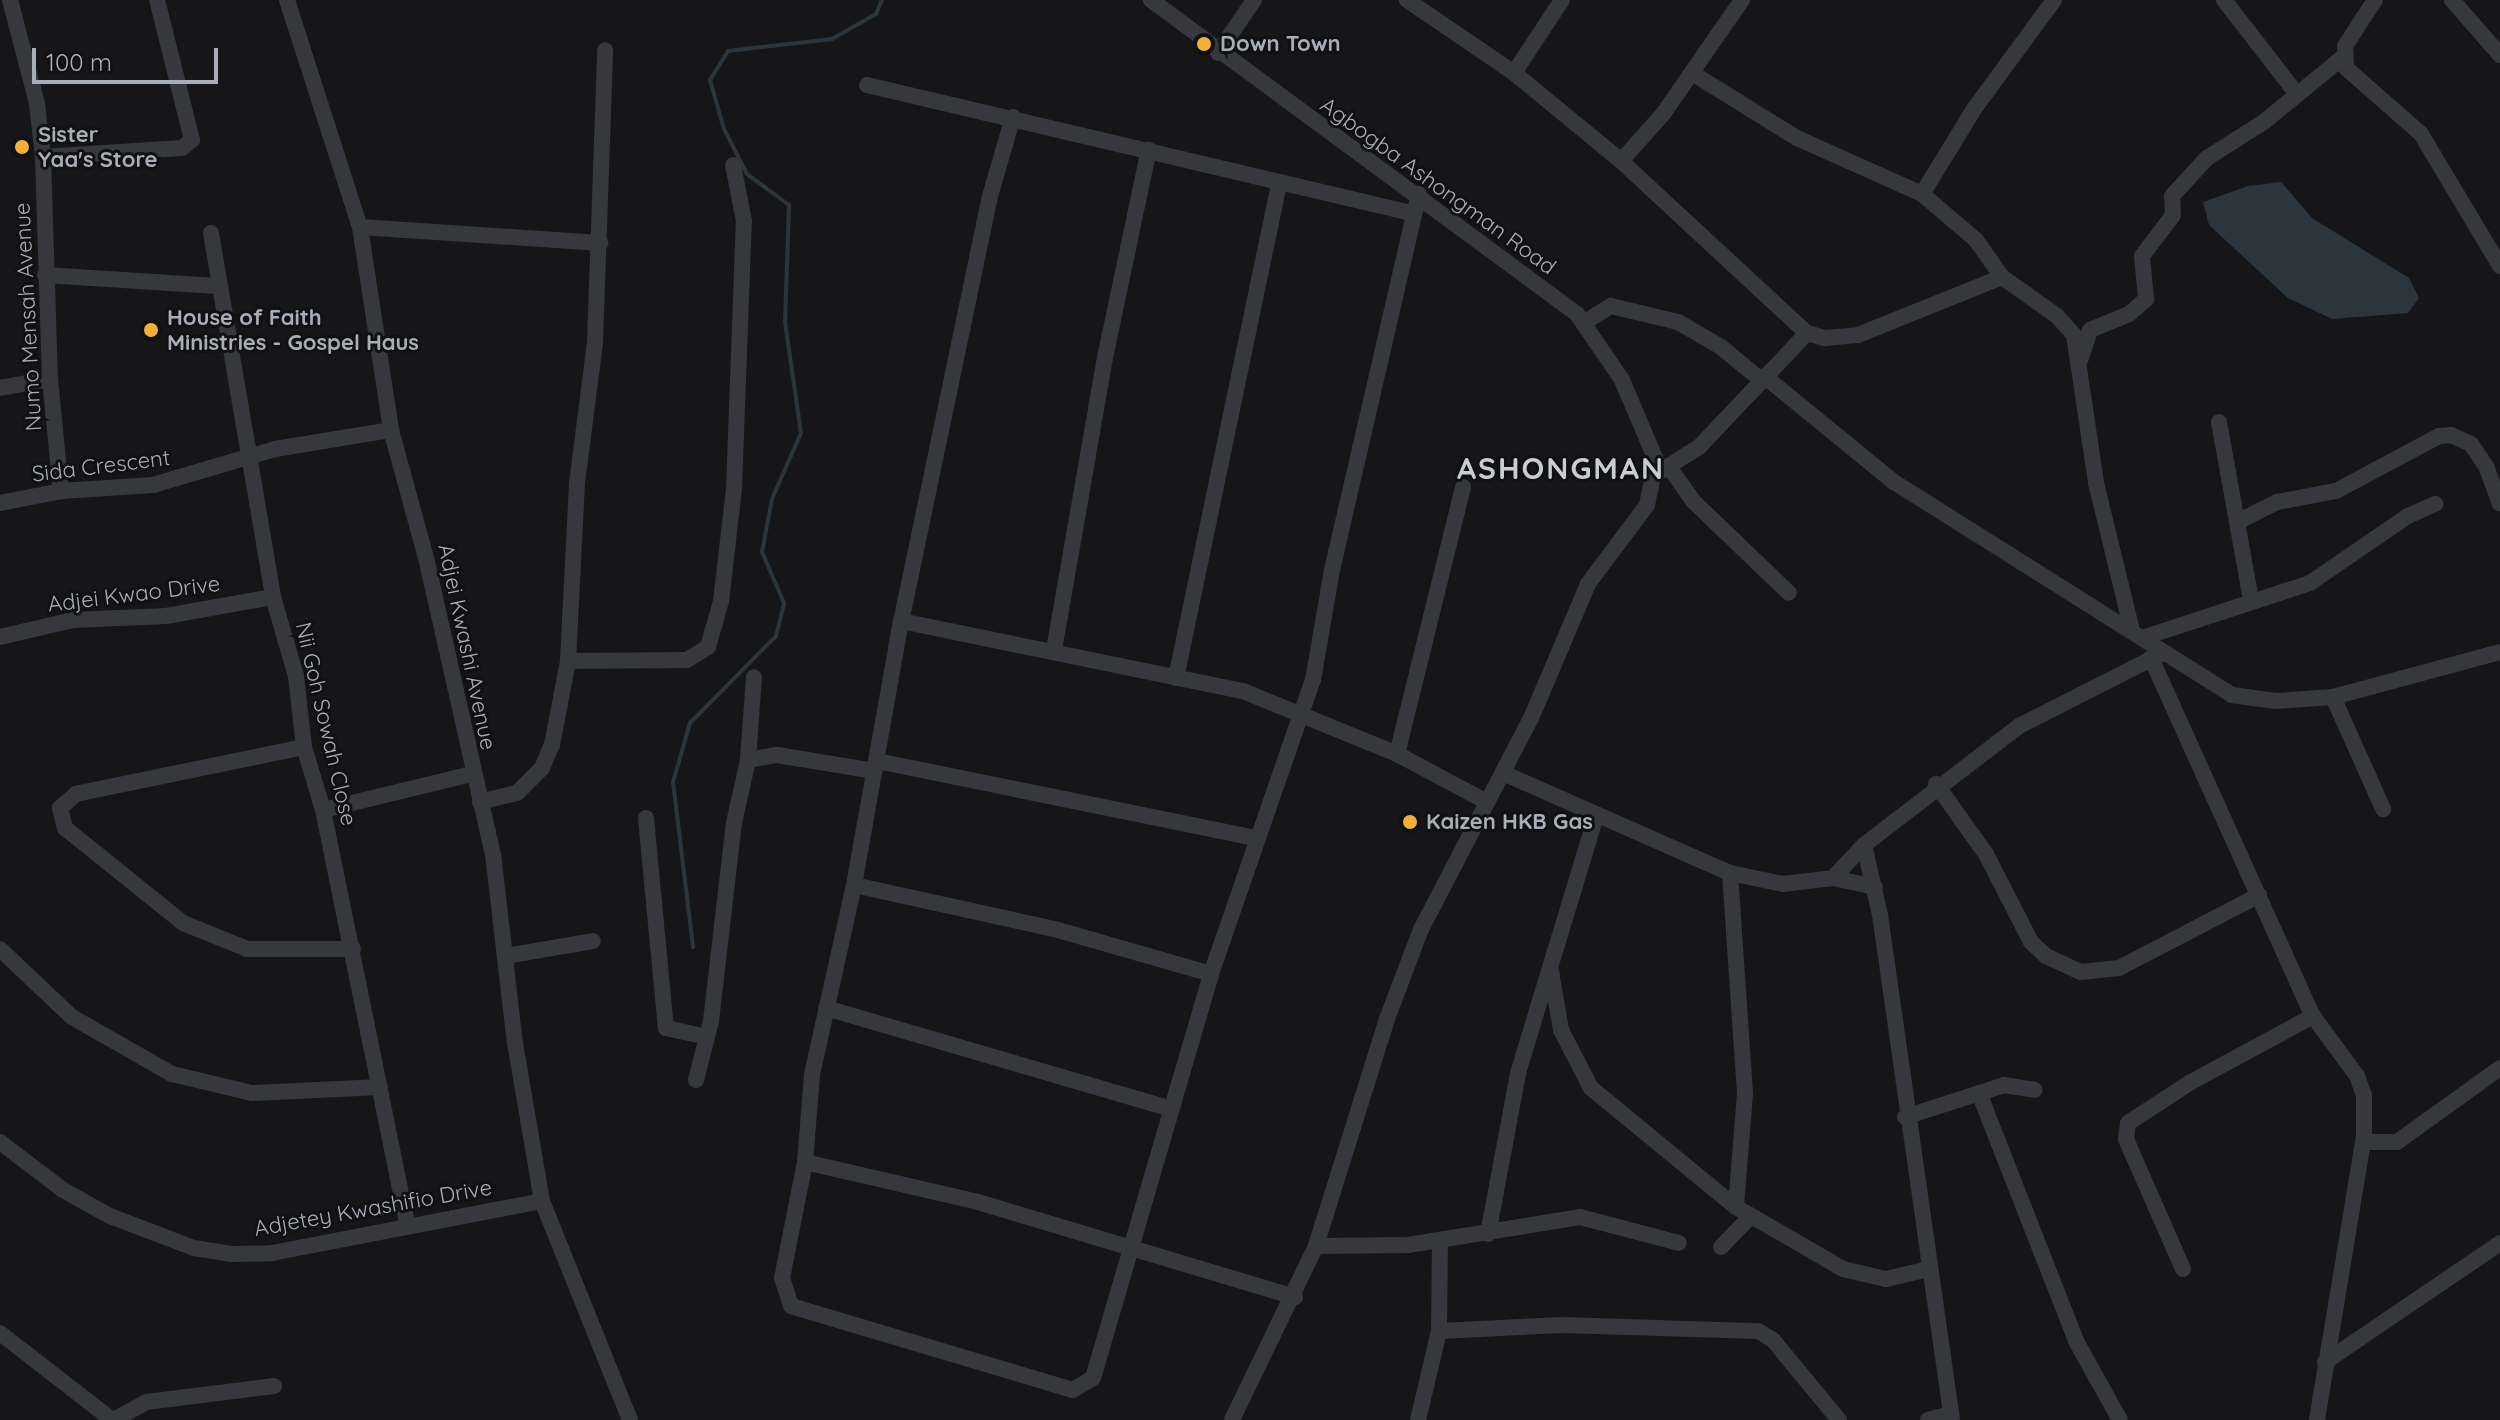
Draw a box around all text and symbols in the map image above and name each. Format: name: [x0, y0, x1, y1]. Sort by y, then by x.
place label: Down Town: [1220, 31, 1341, 57]
scale bar: [36, 32, 222, 82]
marker: Down Town: [1195, 35, 1213, 53]
text: 100 m: [46, 47, 112, 77]
street label: Agbogba Ashongman Road: [1315, 92, 1561, 280]
place label: Sister Yaa's Store: [38, 121, 157, 172]
marker: Sister Yaa's Store: [13, 138, 31, 156]
street label: Numo Mensah Avenue: [9, 202, 47, 432]
place label: House of Faith Ministries - Gospel Haus: [167, 304, 419, 356]
marker: House of Faith Ministries - Gospel Haus: [142, 321, 160, 339]
street label: Sida Crescent: [30, 444, 172, 488]
district label: ASHONGMAN: [1457, 450, 1665, 486]
street label: Adjei Kwashi Avenue: [432, 542, 502, 752]
street label: Adjei Kwao Drive: [46, 570, 222, 618]
street label: Nii Goh Sowah Close: [290, 620, 362, 828]
place label: Kaizen HKB Gas: [1426, 809, 1593, 835]
marker: Kaizen HKB Gas: [1401, 813, 1419, 831]
street label: Adjetey Kwashifio Drive: [252, 1174, 494, 1242]

